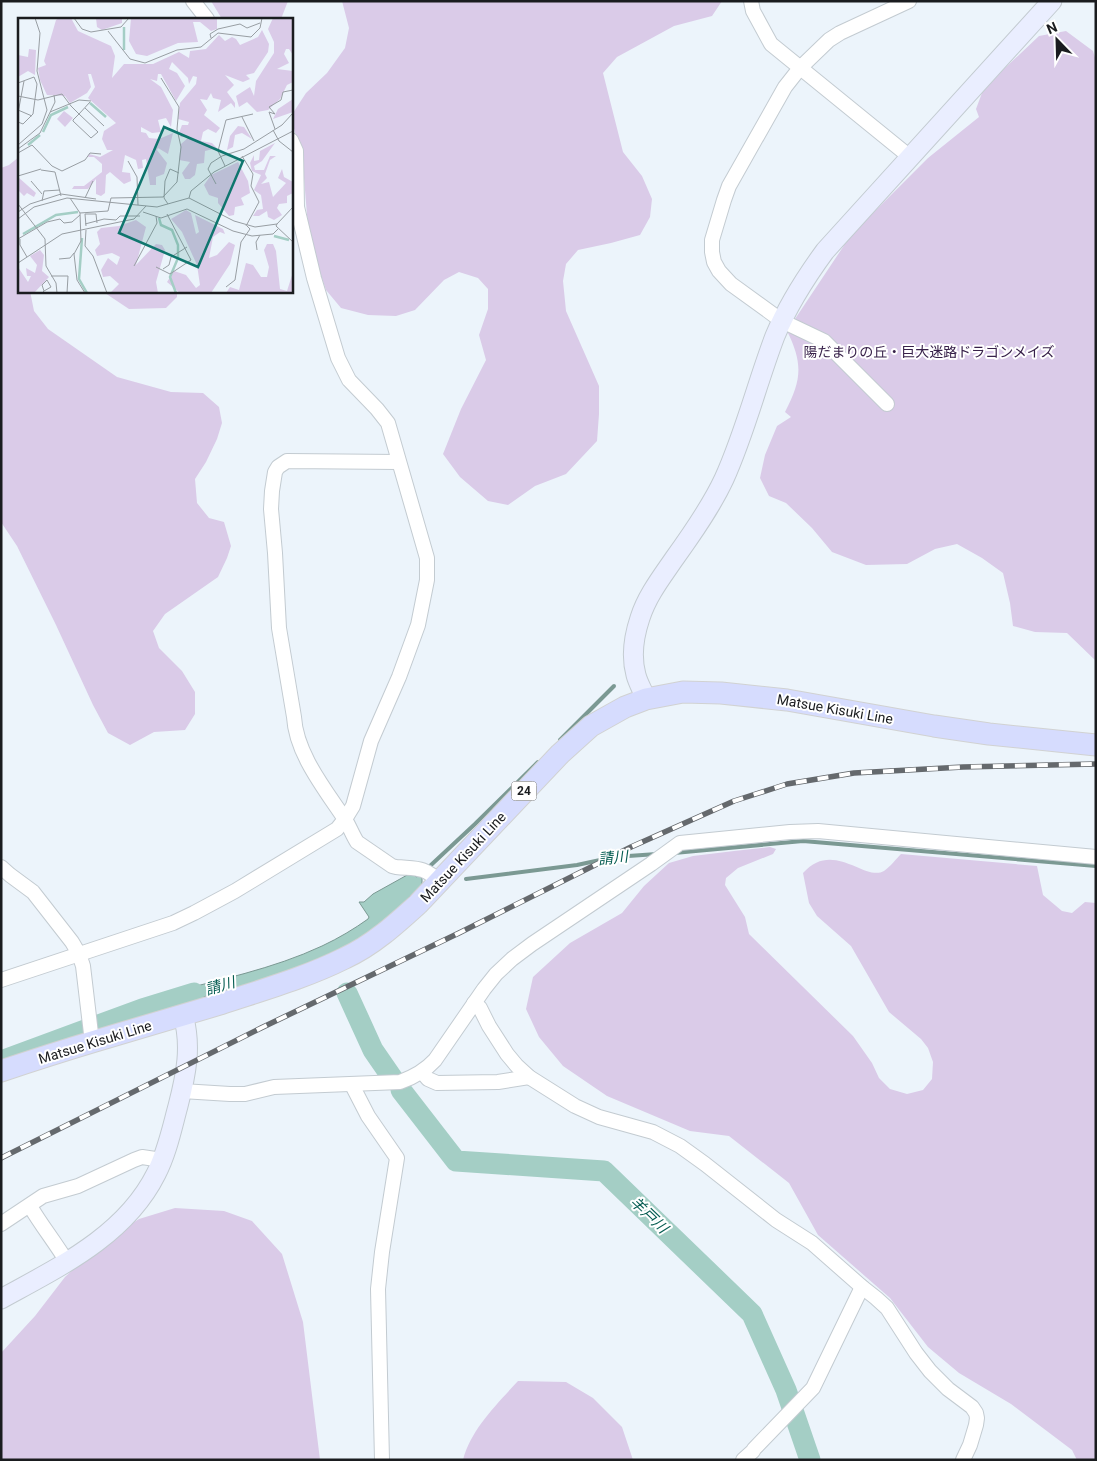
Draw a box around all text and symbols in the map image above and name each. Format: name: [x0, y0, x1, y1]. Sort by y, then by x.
north arrow: [1032, 15, 1082, 65]
inset map: [18, 18, 292, 292]
text: N: [1044, 19, 1060, 37]
park label: 陽だまりの丘・巨大迷路ドラゴンメイズ: [804, 344, 1054, 360]
street label: Matsue Kisuki Line: [776, 691, 894, 727]
road number: 24: [512, 781, 536, 800]
street label: Matsue Kisuki Line: [417, 809, 509, 905]
water label: 請川: [597, 847, 631, 869]
water label: 請川: [203, 973, 239, 999]
street label: Matsue Kisuki Line: [36, 1017, 154, 1067]
water label: 羊戸川: [627, 1193, 673, 1238]

